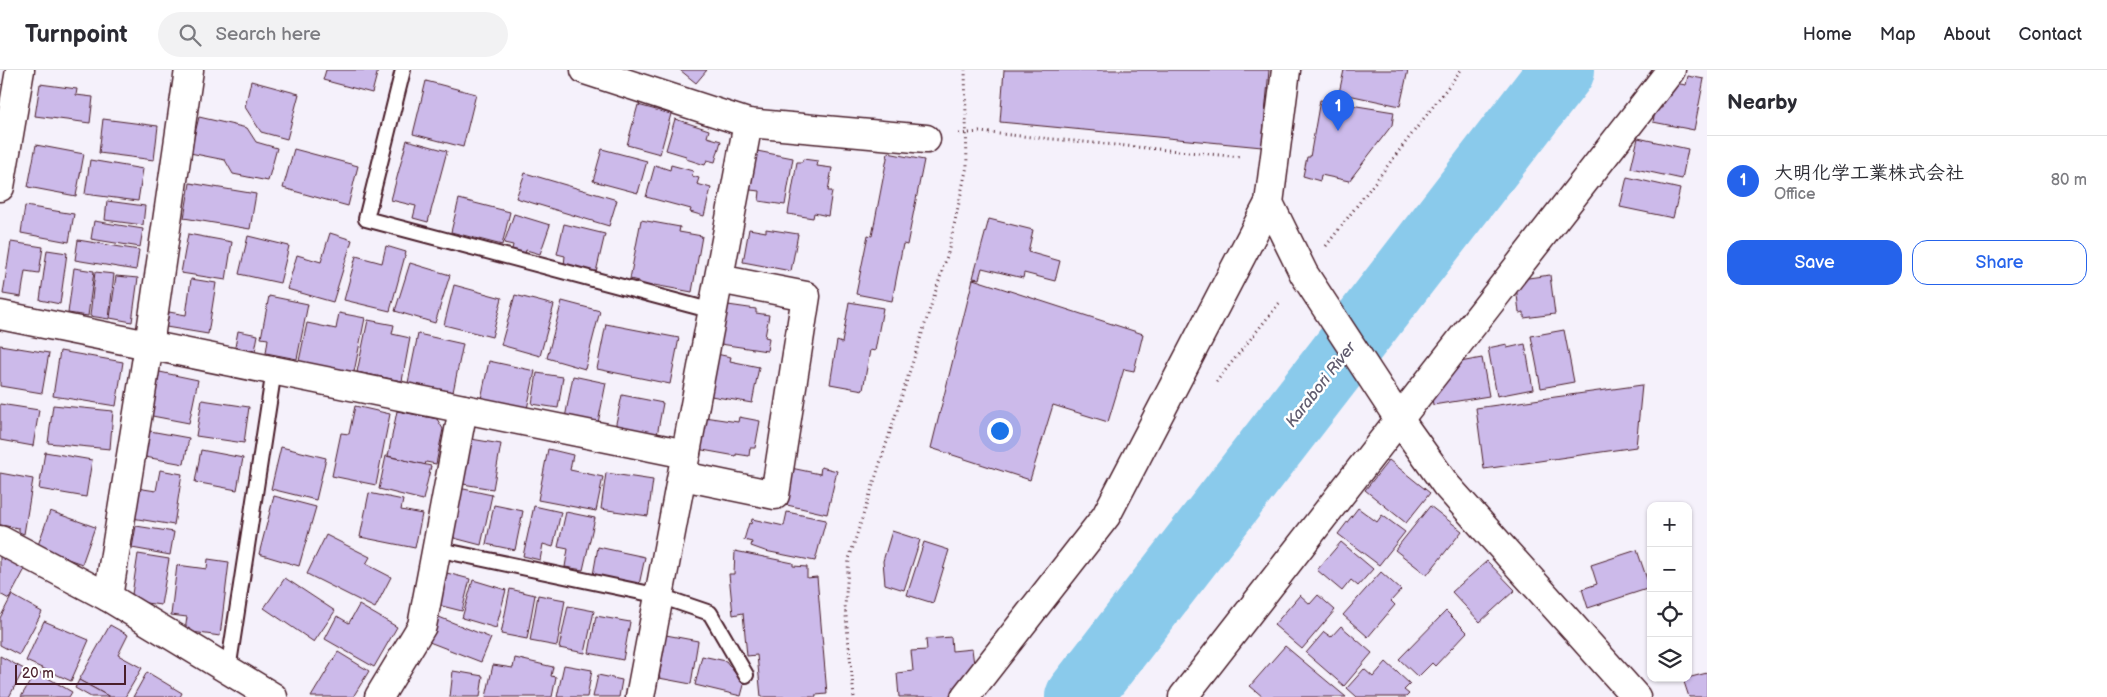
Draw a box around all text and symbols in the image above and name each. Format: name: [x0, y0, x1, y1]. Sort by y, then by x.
search box: [158, 12, 508, 57]
text: Turnpoint: [25, 20, 128, 49]
icon: search: [176, 21, 204, 49]
text: Search here: [216, 23, 321, 46]
text: Home: [1803, 24, 1852, 45]
text: Map: [1880, 24, 1916, 45]
text: About: [1944, 24, 1991, 45]
text: Contact: [2019, 24, 2082, 45]
pin: 1: [1322, 90, 1354, 131]
text: Nearby: [1727, 90, 1797, 115]
text: 大明化学工業株式会社: [1774, 162, 1964, 185]
text: 1: [1740, 171, 1746, 190]
text: 80 m: [2051, 171, 2087, 190]
text: Office: [1774, 185, 1816, 204]
button: Save: [1727, 240, 1902, 285]
button: Share: [1912, 240, 2087, 285]
water label: Karabori River: [1282, 338, 1361, 431]
your location: [987, 418, 1013, 444]
map controls: [1647, 502, 1692, 682]
button: +: [1647, 502, 1692, 547]
button: −: [1647, 547, 1692, 592]
button: locate: [1647, 592, 1692, 637]
button: layers: [1647, 637, 1692, 682]
scale bar: [15, 662, 126, 685]
text: 20 m: [22, 665, 54, 682]

